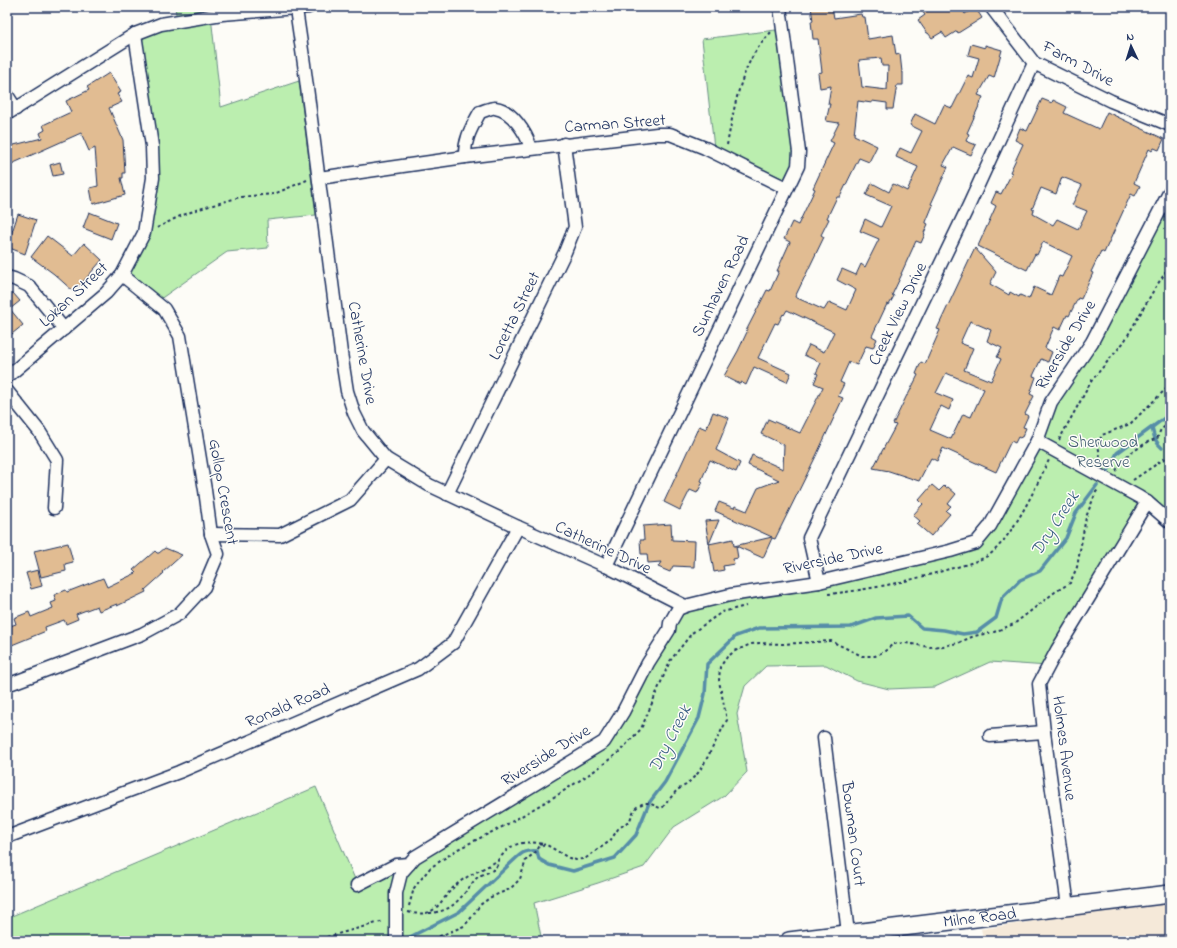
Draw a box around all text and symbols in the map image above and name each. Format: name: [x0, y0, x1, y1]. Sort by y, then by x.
north arrow: [1111, 26, 1151, 66]
text: N: [1126, 29, 1135, 45]
street label: Farm Drive: [1037, 34, 1119, 94]
street label: Carman Street: [563, 108, 667, 140]
street label: Sunhaven Road: [686, 230, 757, 341]
street label: Lokan Street: [34, 256, 114, 334]
street label: Creek View Drive: [862, 258, 934, 370]
street label: Loretta Street: [483, 267, 547, 364]
street label: Riverside Drive: [1029, 295, 1103, 395]
street label: Catherine Drive: [341, 300, 383, 407]
park label: Sherwood Reserve: [1068, 430, 1138, 475]
street label: Gollop Crescent: [201, 437, 245, 547]
water label: Dry Creek: [1025, 485, 1087, 562]
street label: Catherine Drive: [551, 515, 656, 581]
street label: Riverside Drive: [781, 536, 885, 582]
street label: Ronald Road: [242, 677, 334, 735]
street label: Holmes Avenue: [1045, 694, 1083, 802]
water label: Dry Creek: [643, 700, 700, 777]
street label: Riverside Drive: [497, 718, 596, 793]
street label: Bowman Court: [834, 779, 872, 888]
street label: Milne Road: [942, 901, 1018, 934]

